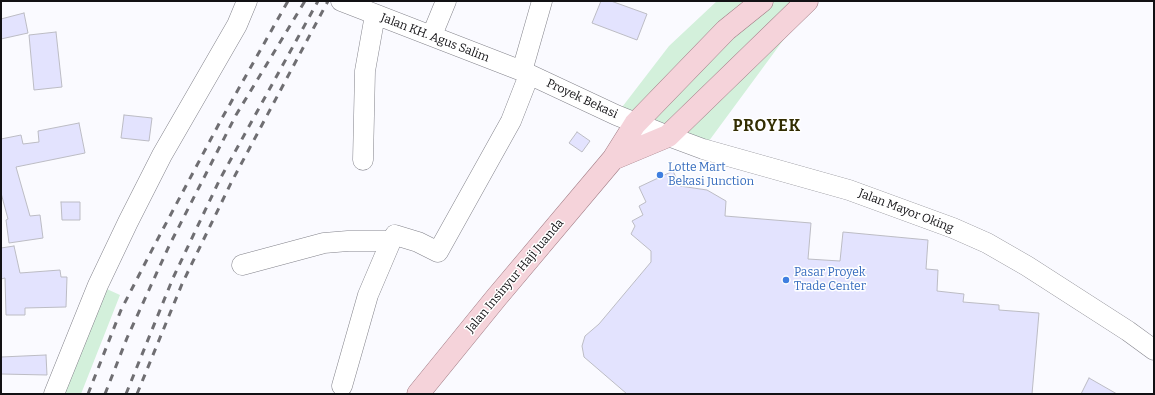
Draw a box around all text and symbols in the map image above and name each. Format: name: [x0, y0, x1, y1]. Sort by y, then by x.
street label: Jalan KH. Agus Salim: [379, 11, 491, 65]
street label: Proyek Bekasi: [544, 76, 620, 122]
district label: PROYEK: [733, 117, 801, 137]
place label: Lotte Mart Bekasi Junction: [668, 161, 754, 189]
marker: Lotte Mart Bekasi Junction: [655, 170, 665, 180]
street label: Jalan Mayor Oking: [856, 186, 956, 236]
street label: Jalan Insinyur Haji Juanda: [463, 216, 567, 336]
place label: Pasar Proyek Trade Center: [794, 266, 866, 294]
marker: Pasar Proyek Trade Center: [781, 275, 791, 285]

